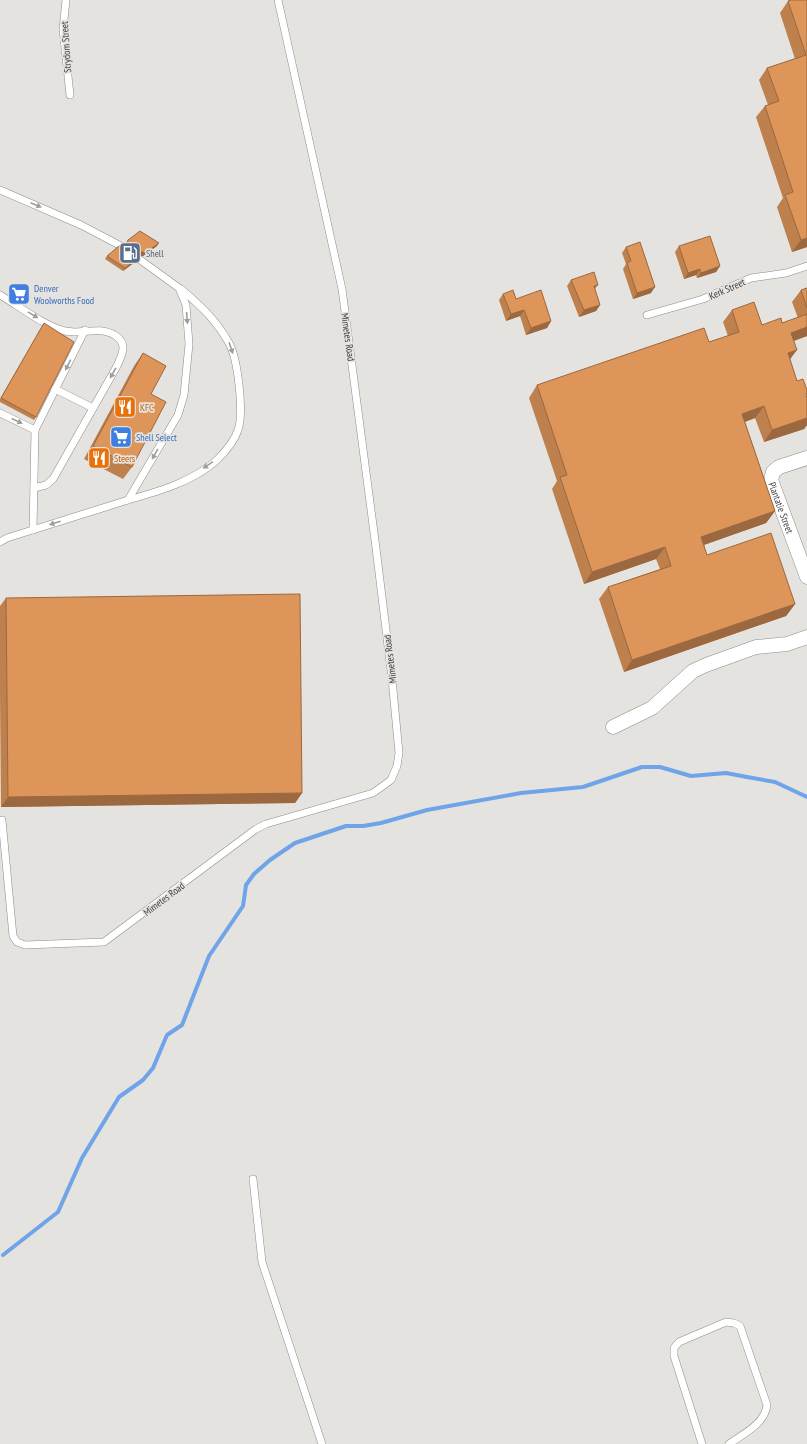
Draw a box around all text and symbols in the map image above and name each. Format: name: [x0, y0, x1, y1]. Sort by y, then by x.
street label: Strydom Street: [58, 21, 74, 73]
one-way arrow: [31, 202, 43, 208]
fuel station icon: Shell: [117, 240, 143, 266]
place label: Shell: [146, 247, 164, 260]
street label: Kerk Street: [707, 275, 747, 303]
supermarket icon: Denver Woolworths Food: [6, 281, 32, 307]
place label: Denver Woolworths Food: [34, 282, 94, 307]
one-way arrow: [28, 311, 38, 319]
one-way arrow: [184, 312, 190, 324]
street label: Mimetes Road: [338, 312, 358, 362]
one-way arrow: [228, 343, 234, 355]
one-way arrow: [65, 359, 71, 371]
one-way arrow: [110, 367, 117, 378]
restaurant icon: KFC: [112, 394, 138, 420]
place label: KFC: [140, 401, 154, 414]
one-way arrow: [12, 418, 23, 424]
supermarket icon: Shell Select: [108, 424, 134, 450]
place label: Shell Select: [136, 431, 177, 444]
restaurant icon: Steers: [86, 445, 112, 471]
one-way arrow: [151, 449, 159, 459]
place label: Steers: [114, 452, 136, 465]
one-way arrow: [202, 462, 214, 469]
street label: Plantatie Street: [766, 480, 797, 535]
one-way arrow: [48, 520, 60, 526]
street label: Mimetes Road: [381, 634, 399, 684]
street label: Mimetes Road: [141, 879, 187, 919]

